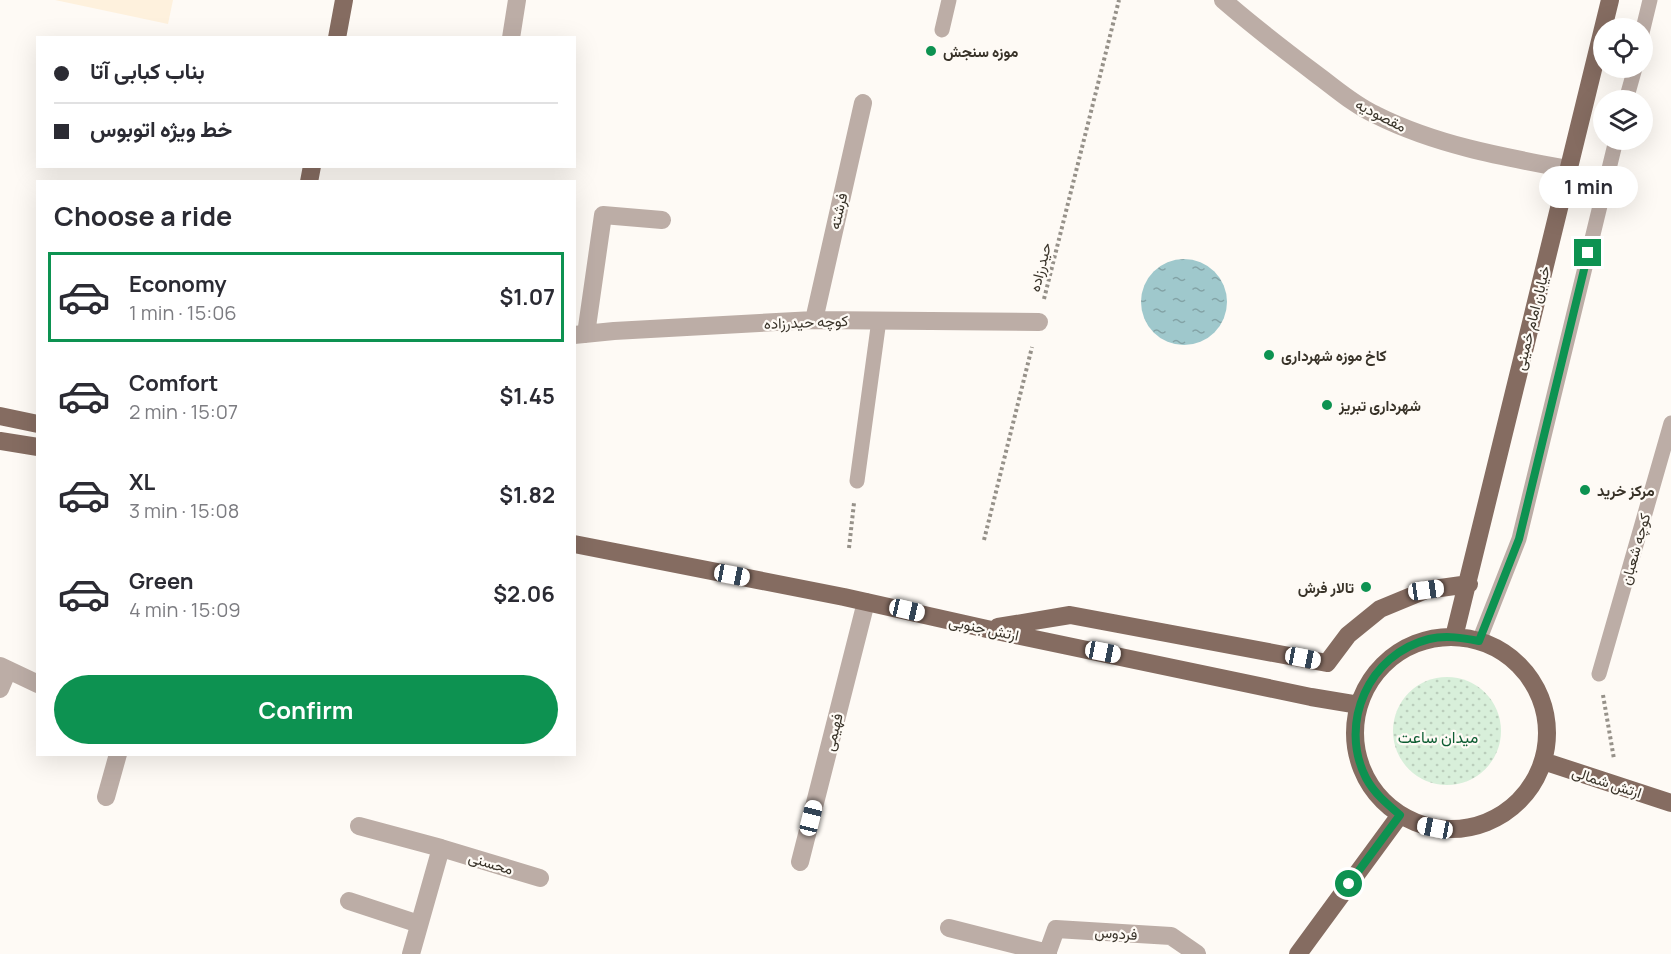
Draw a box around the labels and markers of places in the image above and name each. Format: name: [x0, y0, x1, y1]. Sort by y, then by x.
place label: موزه سنجش: [943, 41, 1018, 62]
marker: موزه سنجش: [924, 44, 938, 58]
place label: کاخ موزه شهرداری: [1281, 345, 1387, 366]
marker: کاخ موزه شهرداری: [1262, 348, 1276, 362]
place label: شهرداری تبریز: [1338, 395, 1421, 416]
marker: شهرداری تبریز: [1320, 398, 1334, 412]
place label: مرکز خرید: [1597, 480, 1655, 501]
marker: مرکز خرید: [1578, 483, 1592, 497]
place label: تالار فرش: [1298, 577, 1354, 598]
marker: تالار فرش: [1359, 580, 1373, 594]

